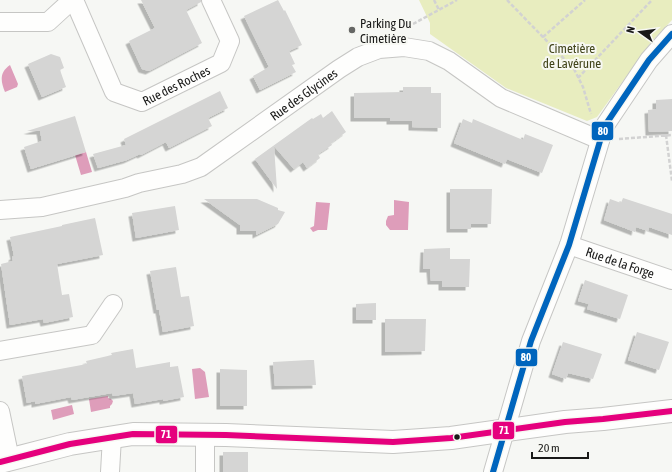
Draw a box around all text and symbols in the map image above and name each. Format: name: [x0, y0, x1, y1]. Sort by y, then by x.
north arrow: [620, 12, 660, 52]
place label: Parking Du Cimetière: [360, 16, 412, 46]
marker: Parking Du Cimetière: [347, 25, 357, 35]
text: N: [624, 25, 637, 34]
park label: Cimetière de Lavérune: [543, 41, 601, 71]
street label: Rue des Roches: [140, 63, 213, 109]
street label: Rue des Glycines: [267, 65, 341, 124]
line badge: 80: [591, 121, 614, 141]
text: 80: [598, 125, 608, 137]
street label: Rue de la Forge: [584, 244, 656, 281]
line badge: 80: [515, 348, 538, 367]
text: 80: [521, 351, 531, 363]
line badge: 71: [492, 421, 515, 440]
text: 71: [499, 424, 509, 436]
line badge: 71: [155, 425, 178, 444]
text: 71: [161, 428, 171, 440]
unlabelled marker: [452, 432, 462, 442]
scale bar: [532, 434, 588, 460]
text: 20 m: [538, 441, 560, 455]

